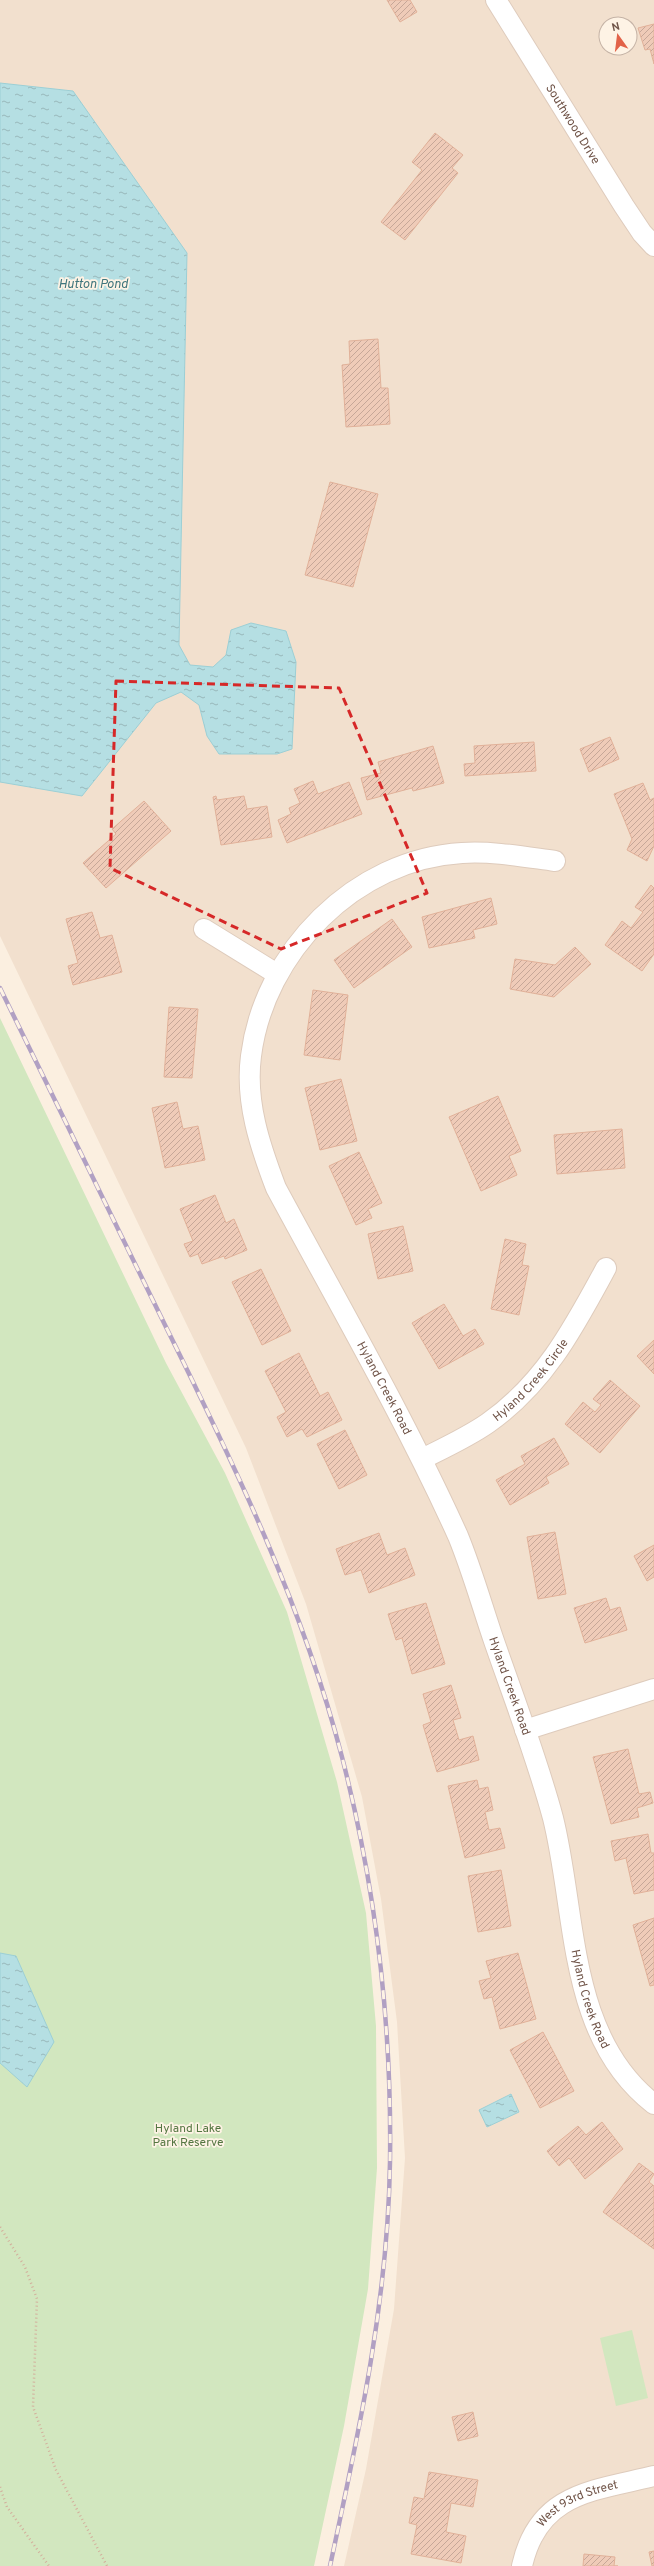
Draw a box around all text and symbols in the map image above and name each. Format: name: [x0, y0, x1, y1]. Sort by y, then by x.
north arrow: [598, 16, 638, 56]
text: N: [610, 20, 621, 35]
street label: Southwood Drive: [541, 81, 603, 168]
water label: Hutton Pond: [58, 277, 129, 293]
street label: Hyland Creek Circle: [490, 1336, 572, 1426]
street label: Hyland Creek Road: [352, 1339, 415, 1438]
street label: Hyland Creek Road: [484, 1635, 534, 1738]
street label: Hyland Creek Road: [567, 1948, 613, 2052]
park label: Hyland Lake Park Reserve: [152, 2121, 224, 2151]
street label: West 93rd Street: [534, 2477, 620, 2531]

